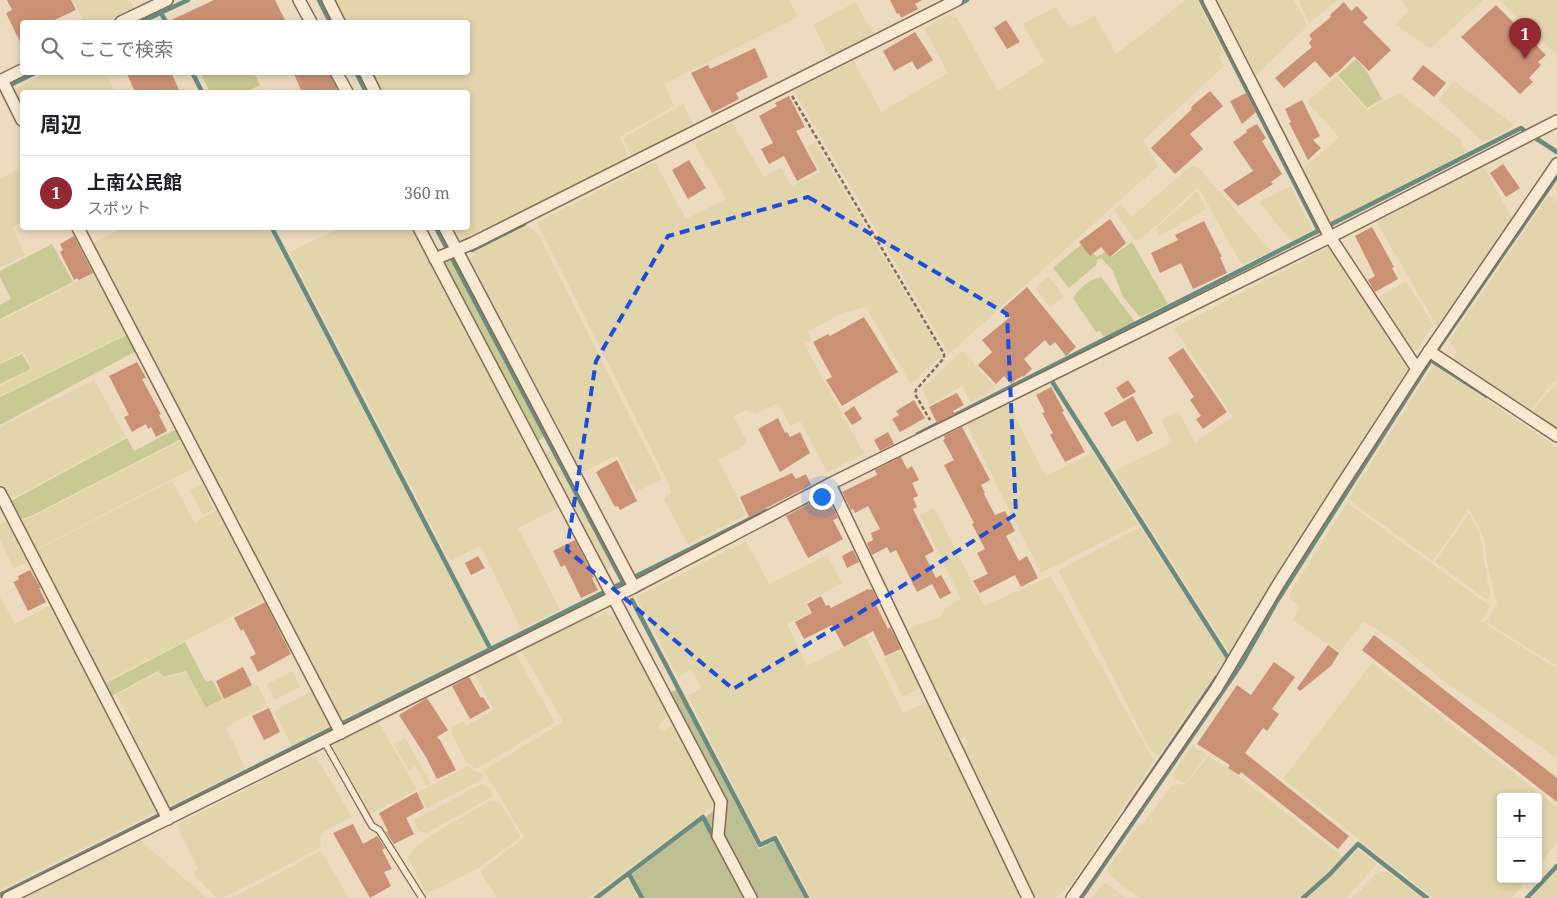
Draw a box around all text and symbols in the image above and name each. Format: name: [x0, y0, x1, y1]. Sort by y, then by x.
pin: 1: [1509, 18, 1541, 59]
search box: [20, 20, 470, 75]
icon: search: [38, 34, 66, 62]
text: ここで検索: [78, 36, 173, 62]
text: 周辺: [40, 110, 82, 138]
text: 上南公民館: [87, 169, 182, 195]
text: 1: [51, 182, 61, 204]
text: 360 m: [404, 182, 450, 204]
text: スポット: [87, 197, 151, 219]
your location: [809, 484, 835, 510]
map controls: [1497, 793, 1542, 883]
button: +: [1497, 793, 1542, 838]
button: −: [1497, 838, 1542, 883]

